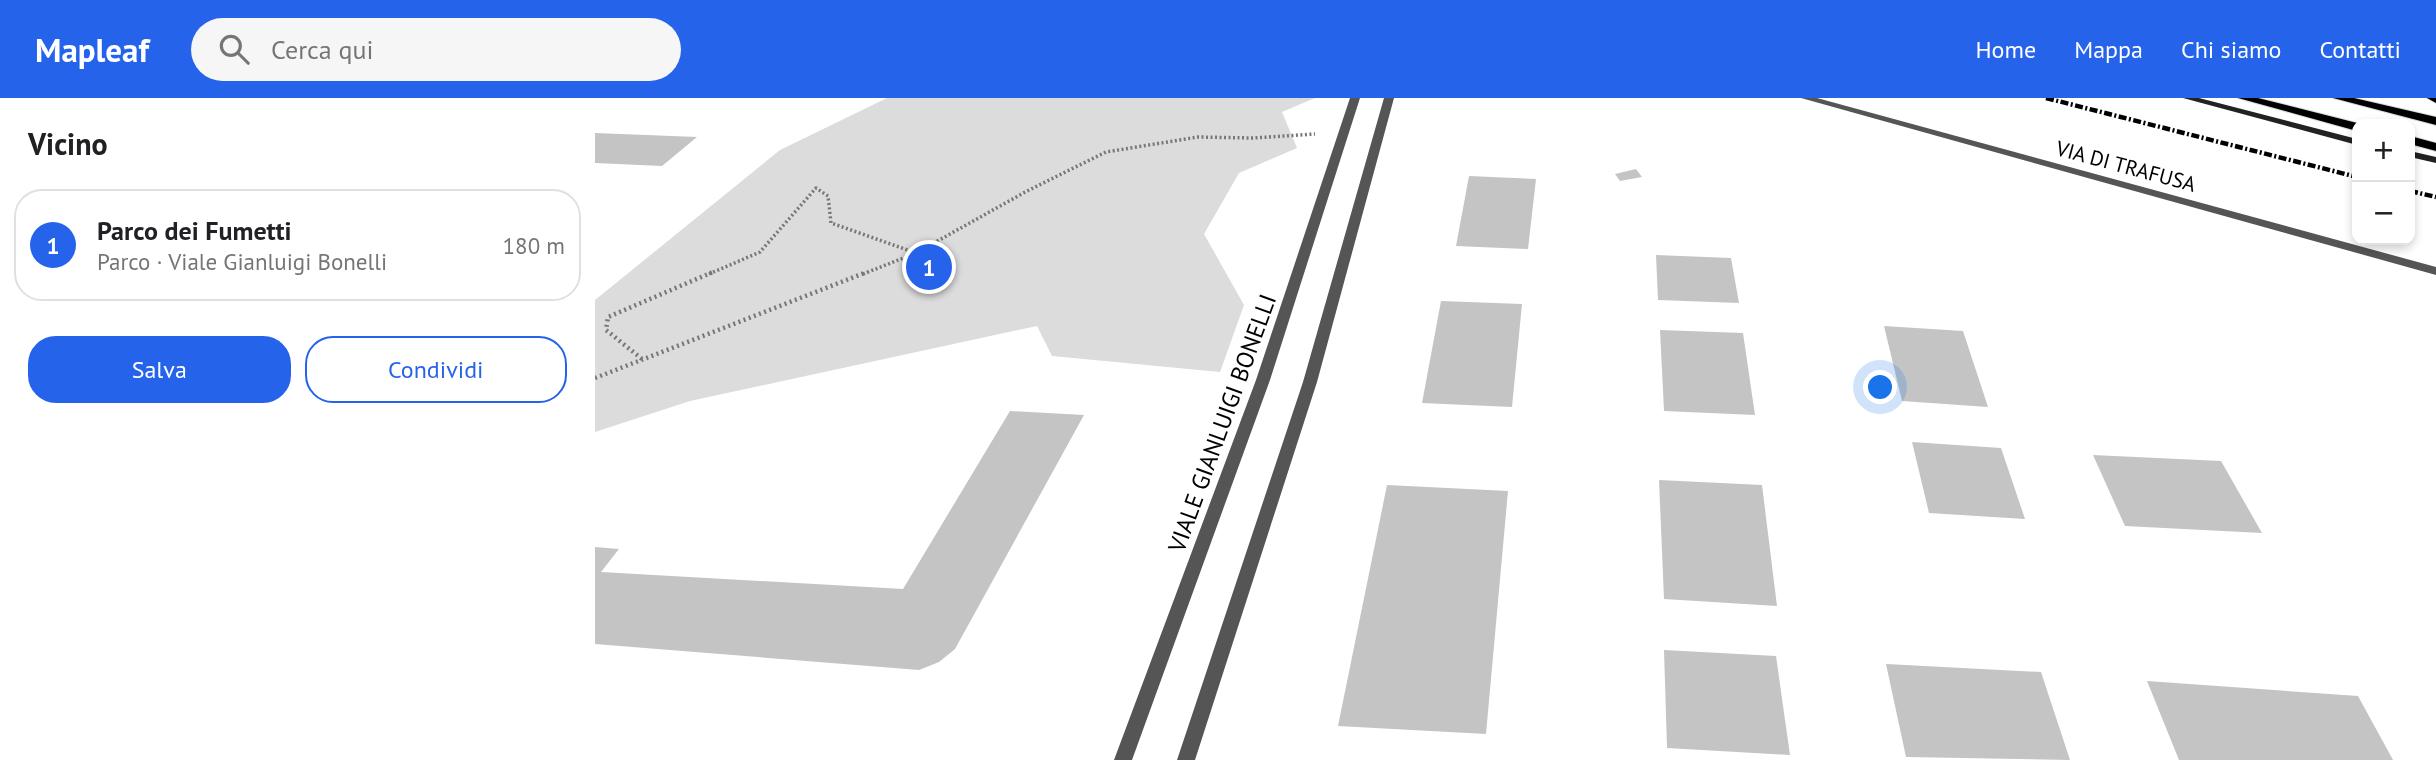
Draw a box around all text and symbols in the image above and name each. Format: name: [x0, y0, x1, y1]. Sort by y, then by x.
search box: [191, 18, 681, 81]
text: Mapleaf: [35, 28, 149, 71]
icon: search: [215, 30, 253, 68]
text: Cerca qui: [271, 33, 374, 66]
text: Home: [1975, 34, 2036, 65]
text: Mappa: [2074, 34, 2143, 65]
text: Chi siamo: [2181, 34, 2281, 65]
text: Contatti: [2319, 34, 2401, 65]
map controls: [2352, 119, 2415, 245]
button: +: [2352, 119, 2415, 182]
text: Vicino: [28, 124, 108, 163]
street label: VIA DI TRAFUSA: [2052, 134, 2200, 198]
button: −: [2352, 182, 2415, 245]
text: Parco dei Fumetti: [97, 214, 292, 247]
text: 1: [46, 231, 60, 260]
text: 180 m: [503, 231, 565, 260]
pin: 1: [906, 241, 952, 293]
text: Parco · Viale Gianluigi Bonelli: [97, 247, 387, 276]
street label: VIALE GIANLUIGI BONELLI: [1160, 290, 1283, 557]
button: Salva: [28, 336, 291, 403]
button: Condividi: [305, 336, 567, 403]
your location: [1863, 370, 1897, 404]

